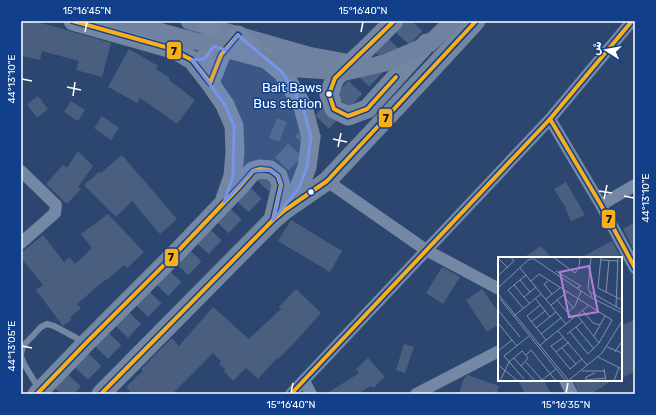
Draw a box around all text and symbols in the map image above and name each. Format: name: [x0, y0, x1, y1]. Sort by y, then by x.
text: 15°16'45"N: [63, 5, 111, 17]
text: 15°16'40"N: [339, 5, 388, 17]
north arrow: [586, 30, 626, 70]
text: ش: [589, 40, 604, 56]
line badge: 7: [166, 41, 182, 60]
text: 7: [171, 45, 178, 58]
text: 44°13'10"E: [6, 54, 18, 104]
place label: Bait Baws Bus station: [253, 80, 322, 111]
marker: Bait Baws Bus station: [324, 89, 334, 99]
line badge: 7: [378, 108, 393, 128]
text: 7: [383, 112, 390, 125]
text: 44°13'10"E: [640, 173, 652, 223]
unlabelled marker: [306, 187, 316, 197]
line badge: 7: [601, 209, 616, 229]
text: 7: [606, 213, 613, 226]
line badge: 7: [164, 248, 179, 267]
text: 7: [168, 251, 175, 264]
inset map: [498, 257, 622, 381]
text: 44°13'05"E: [6, 321, 18, 371]
text: 15°16'40"N: [267, 399, 316, 411]
text: 15°16'35"N: [542, 399, 590, 411]

